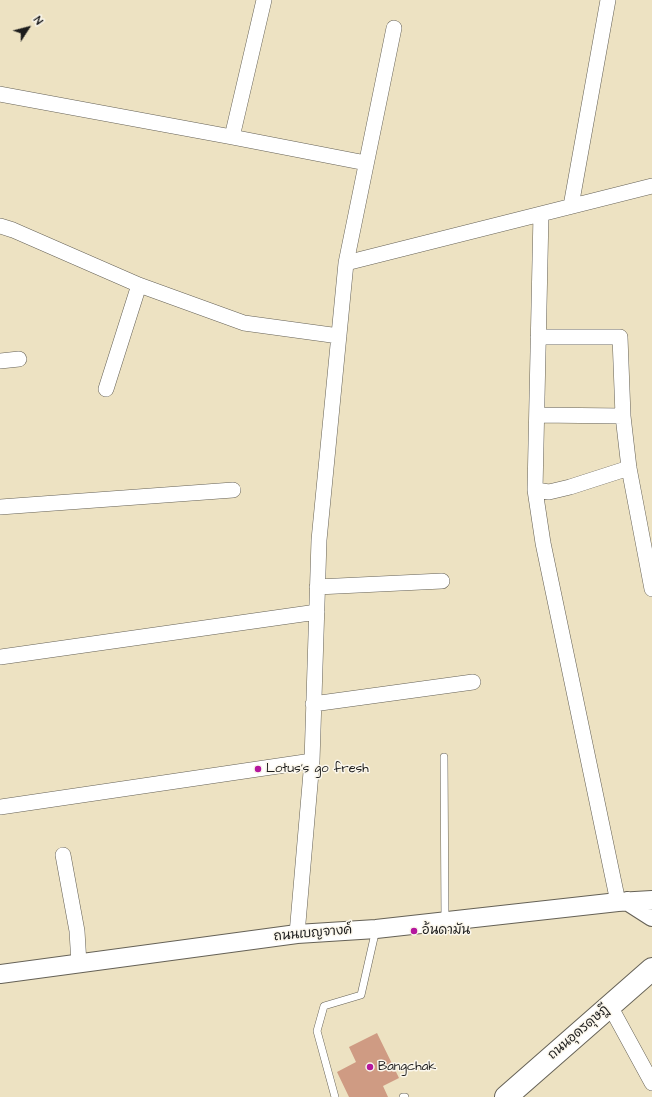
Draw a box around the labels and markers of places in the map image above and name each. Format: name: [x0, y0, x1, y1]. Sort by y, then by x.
place label: Lotus's go fresh: [266, 761, 369, 777]
marker: Lotus's go fresh: [253, 764, 263, 774]
place label: อ้นดามัน: [422, 923, 470, 939]
marker: อ้นดามัน: [409, 926, 419, 936]
place label: Bangchak: [378, 1059, 436, 1075]
marker: Bangchak: [365, 1062, 375, 1072]

